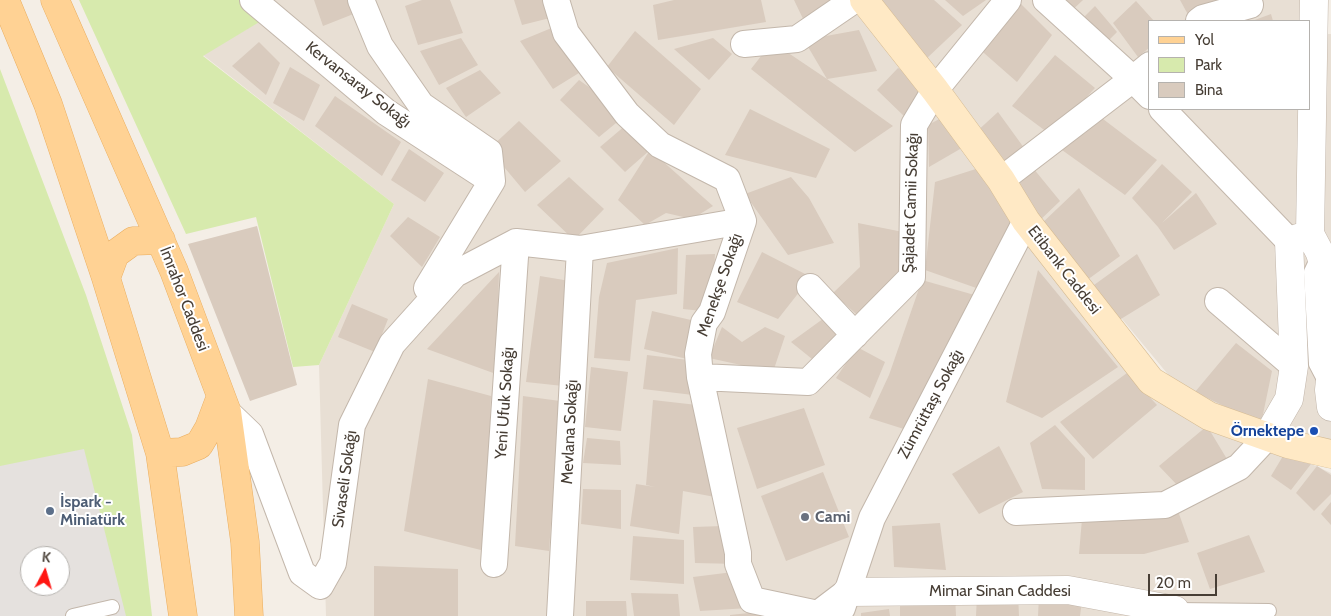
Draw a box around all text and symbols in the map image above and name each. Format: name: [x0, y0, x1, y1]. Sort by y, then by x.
legend: [1148, 20, 1311, 110]
text: Yol: [1195, 31, 1214, 49]
street label: Kervansaray Sokağı: [301, 38, 415, 132]
text: Park: [1195, 56, 1222, 74]
text: Bina: [1195, 81, 1223, 99]
street label: Şajadet Camii Sokağı: [899, 133, 923, 273]
street label: Etibank Caddesi: [1023, 222, 1105, 318]
street label: Menekşe Sokağı: [693, 231, 747, 339]
street label: İmrahor Caddesi: [155, 244, 213, 354]
street label: Yeni Ufuk Sokağı: [492, 346, 518, 460]
street label: Zümrüttaşı Sokağı: [894, 346, 968, 462]
street label: Mevlana Sokağı: [558, 379, 582, 485]
place label: Örnektepe: [1231, 421, 1304, 441]
marker: Örnektepe: [1308, 425, 1320, 437]
street label: Sivaseli Sokağı: [329, 429, 361, 529]
place label: İspark - Miniatürk: [60, 492, 125, 530]
marker: İspark - Miniatürk: [44, 505, 56, 517]
place label: Cami: [815, 507, 850, 527]
marker: Cami: [799, 511, 811, 523]
north arrow: [20, 546, 70, 596]
text: K: [41, 548, 52, 566]
scale bar: [1151, 564, 1220, 596]
text: 20 m: [1156, 574, 1191, 592]
street label: Mimar Sinan Caddesi: [929, 581, 1071, 601]

